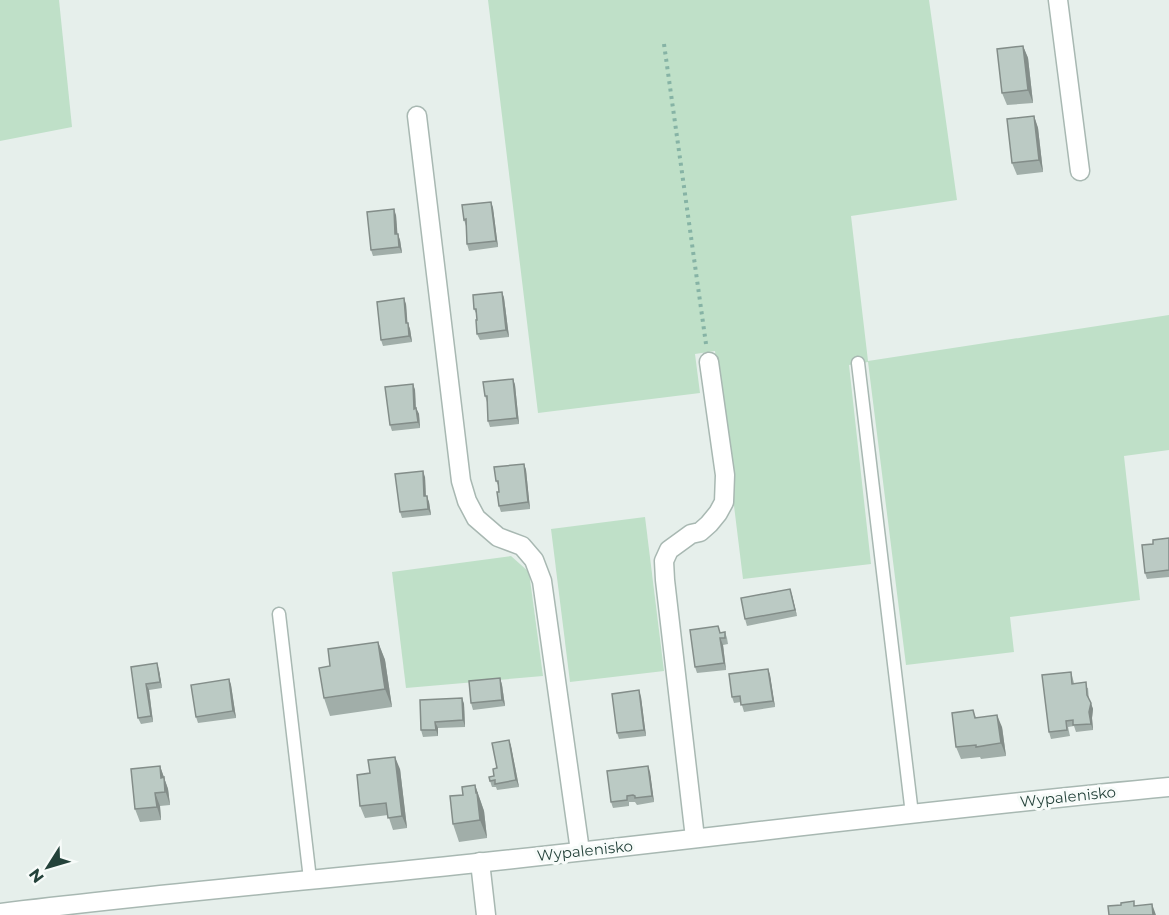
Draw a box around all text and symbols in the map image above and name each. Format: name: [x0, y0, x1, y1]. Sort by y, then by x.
street label: Wypalenisko: [1019, 782, 1117, 811]
street label: Wypalenisko: [536, 836, 634, 865]
north arrow: [18, 837, 78, 897]
text: N: [25, 865, 48, 887]

